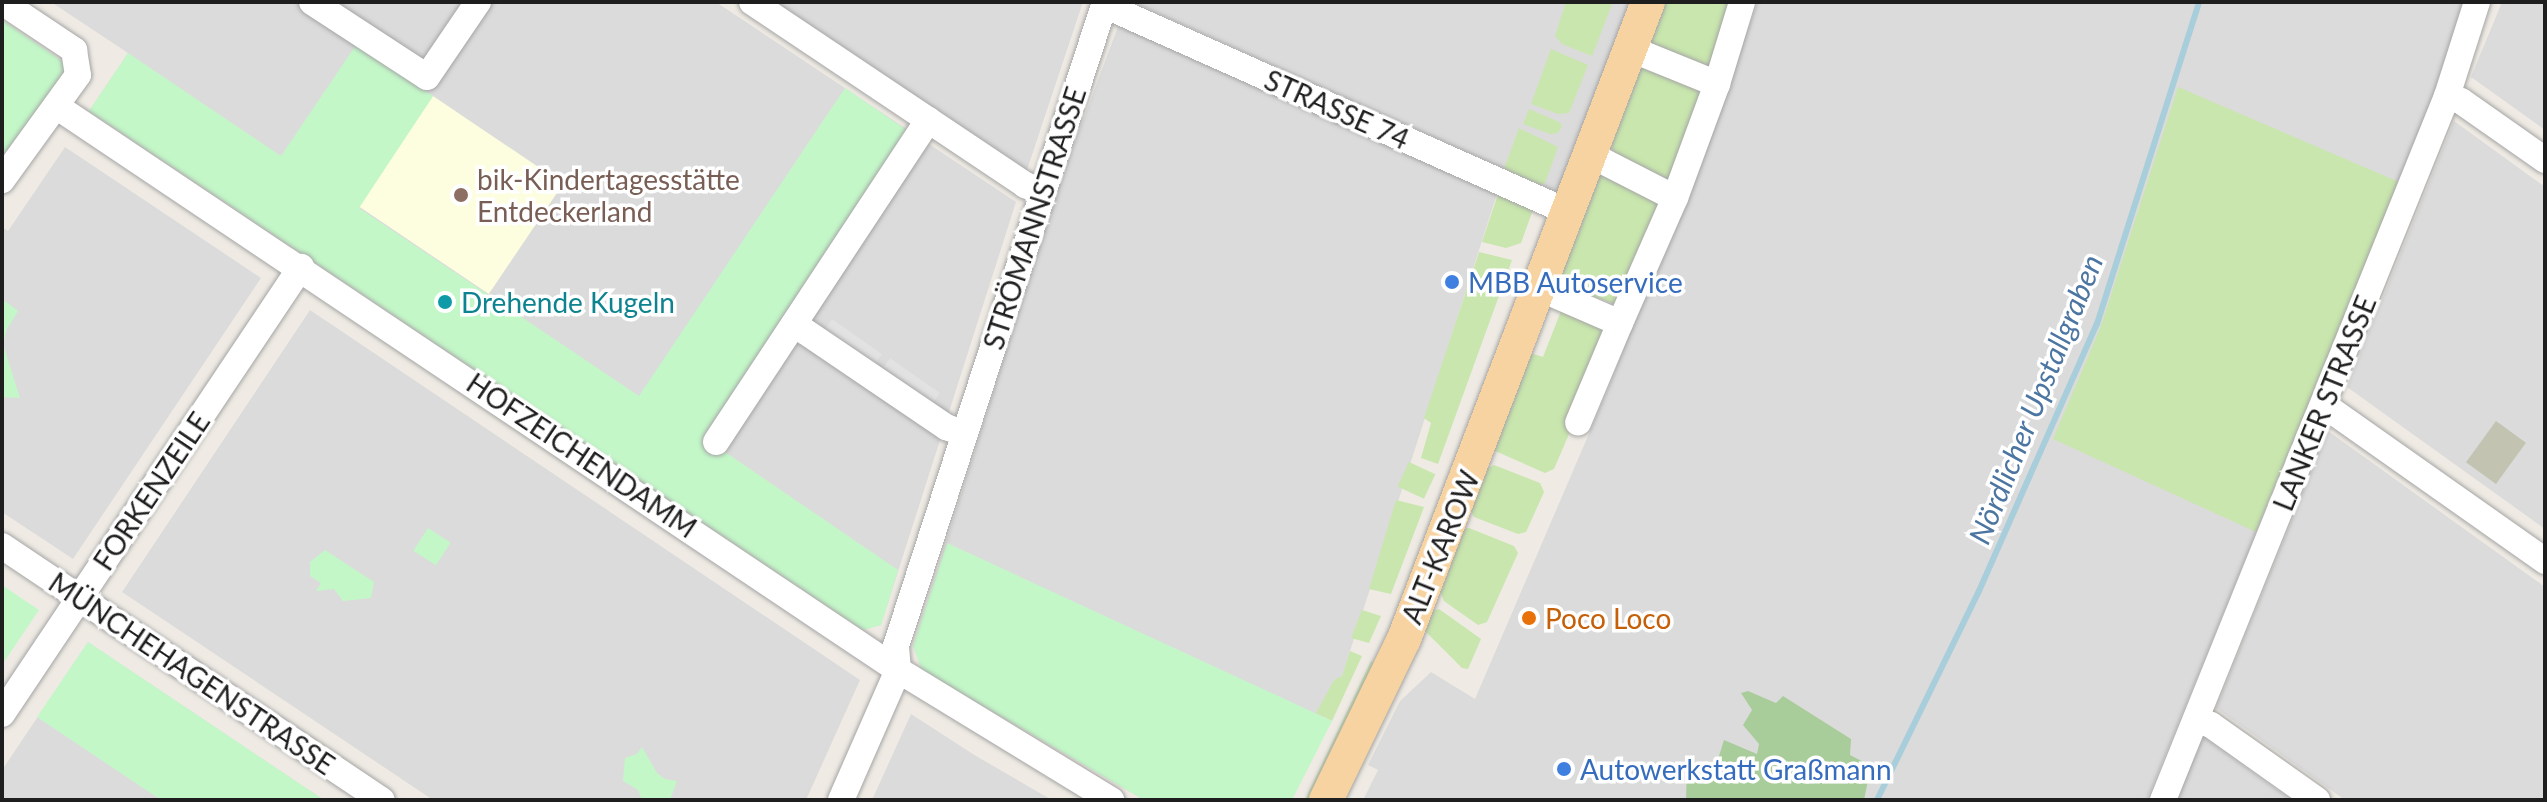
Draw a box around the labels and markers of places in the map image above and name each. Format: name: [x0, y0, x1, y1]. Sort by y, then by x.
place label: bik-Kindertagesstätte Entdeckerland: [477, 162, 740, 228]
marker: bik-Kindertagesstätte Entdeckerland: [452, 186, 470, 204]
place label: MBB Autoservice: [1468, 265, 1684, 299]
marker: MBB Autoservice: [1443, 273, 1461, 291]
place label: Drehende Kugeln: [461, 285, 675, 319]
marker: Drehende Kugeln: [436, 293, 454, 311]
place label: Poco Loco: [1545, 601, 1671, 635]
marker: Poco Loco: [1520, 609, 1538, 627]
place label: Autowerkstatt Graßmann: [1580, 752, 1892, 786]
marker: Autowerkstatt Graßmann: [1555, 760, 1573, 778]

